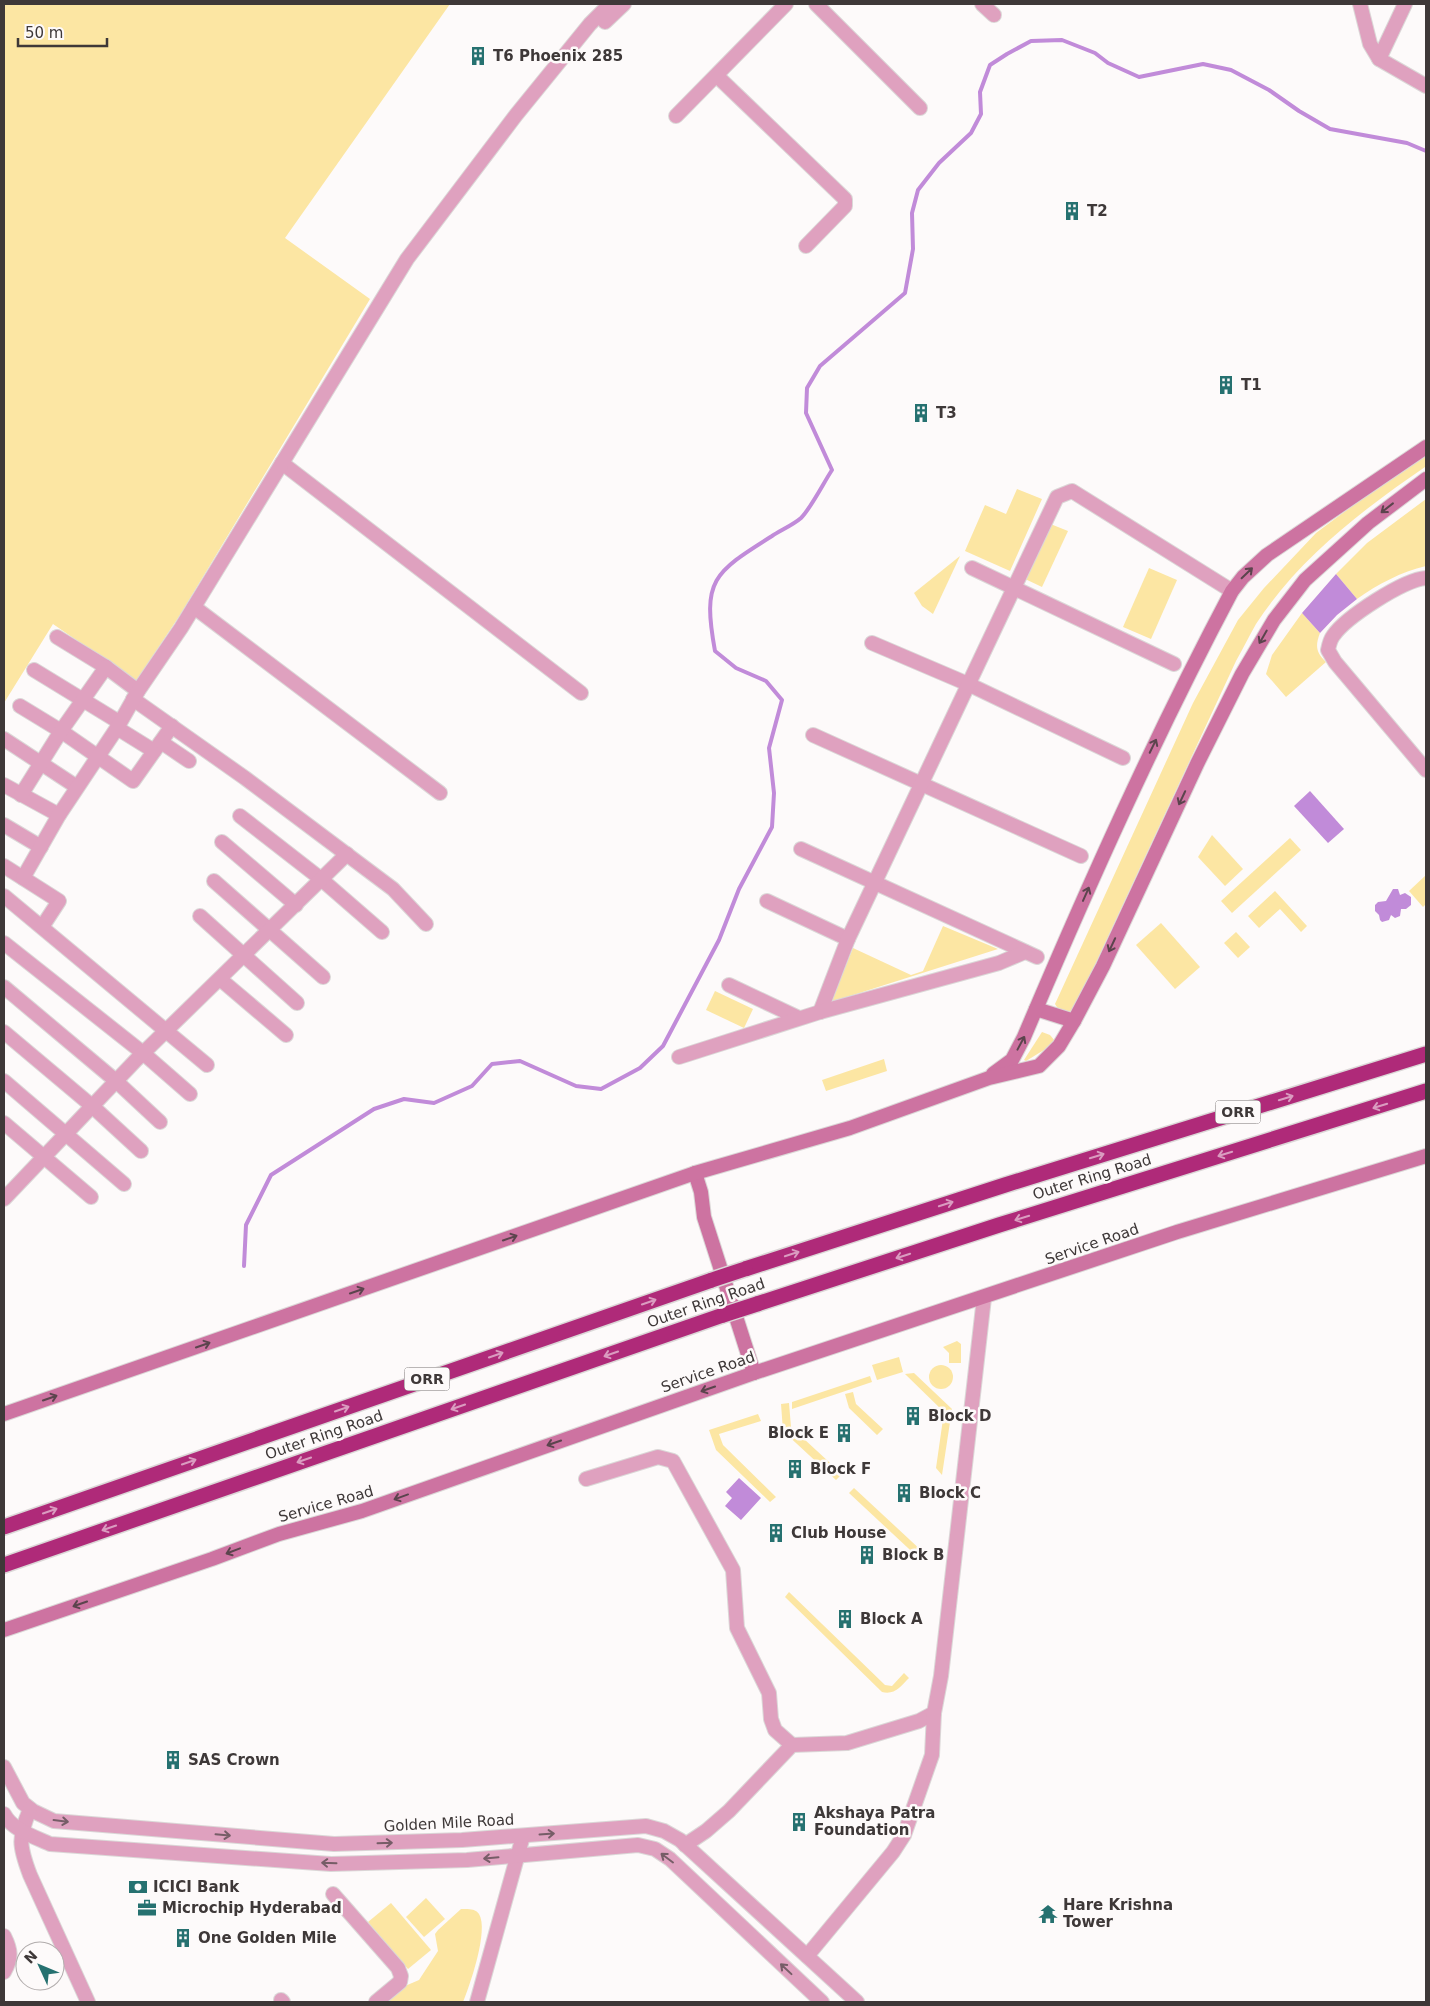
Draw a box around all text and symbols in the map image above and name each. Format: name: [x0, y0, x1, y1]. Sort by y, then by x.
scale bar: [18, 15, 106, 47]
text: 50 m: [25, 24, 63, 42]
building icon: T6 Phoenix 285: [467, 45, 489, 67]
place label: T6 Phoenix 285: [493, 47, 623, 65]
building icon: T2: [1061, 200, 1083, 222]
place label: T2: [1087, 202, 1108, 220]
building icon: T1: [1215, 374, 1237, 396]
place label: T1: [1241, 376, 1262, 394]
building icon: T3: [910, 402, 932, 424]
place label: T3: [936, 404, 957, 422]
one-way arrow: [1381, 503, 1394, 514]
one-way arrow: [1241, 567, 1253, 579]
one-way arrow: [1258, 630, 1268, 644]
one-way arrow: [1149, 739, 1158, 754]
one-way arrow: [1176, 790, 1186, 805]
one-way arrow: [1082, 887, 1092, 902]
one-way arrow: [1107, 937, 1117, 952]
one-way arrow: [1017, 1036, 1026, 1051]
one-way arrow: [1277, 1092, 1293, 1102]
road number: ORR: [1216, 1100, 1260, 1124]
one-way arrow: [1372, 1101, 1388, 1111]
street label: Outer Ring Road: [1030, 1150, 1154, 1204]
one-way arrow: [1217, 1150, 1233, 1160]
one-way arrow: [1089, 1151, 1105, 1161]
one-way arrow: [938, 1199, 953, 1208]
one-way arrow: [1015, 1213, 1031, 1223]
street label: Service Road: [1043, 1220, 1141, 1268]
one-way arrow: [502, 1233, 517, 1242]
one-way arrow: [783, 1248, 799, 1258]
one-way arrow: [896, 1252, 911, 1261]
street label: Outer Ring Road: [645, 1274, 767, 1332]
one-way arrow: [348, 1286, 364, 1295]
one-way arrow: [641, 1297, 656, 1306]
one-way arrow: [195, 1340, 210, 1349]
street label: Service Road: [659, 1348, 757, 1396]
one-way arrow: [487, 1350, 503, 1359]
one-way arrow: [604, 1350, 619, 1359]
road number: ORR: [404, 1368, 450, 1390]
one-way arrow: [700, 1384, 716, 1394]
one-way arrow: [42, 1393, 58, 1403]
one-way arrow: [450, 1403, 466, 1412]
one-way arrow: [334, 1404, 350, 1413]
building icon: Block D: [902, 1405, 924, 1427]
street label: Outer Ring Road: [263, 1406, 385, 1464]
place label: Block D: [928, 1407, 991, 1425]
building icon: Block E: [833, 1422, 855, 1444]
place label: Block E: [768, 1424, 829, 1442]
one-way arrow: [547, 1439, 563, 1448]
one-way arrow: [296, 1456, 312, 1466]
one-way arrow: [180, 1457, 196, 1466]
building icon: Block F: [784, 1458, 806, 1480]
place label: Block F: [810, 1460, 871, 1478]
street label: Service Road: [276, 1482, 376, 1526]
building icon: Block C: [893, 1482, 915, 1504]
place label: Block C: [919, 1484, 981, 1502]
one-way arrow: [394, 1493, 409, 1502]
one-way arrow: [42, 1505, 58, 1515]
building icon: Club House: [765, 1522, 787, 1544]
one-way arrow: [101, 1524, 117, 1533]
place label: Club House: [791, 1524, 886, 1542]
building icon: Block B: [856, 1544, 878, 1566]
place label: Block B: [882, 1546, 944, 1564]
one-way arrow: [226, 1547, 242, 1556]
one-way arrow: [72, 1600, 88, 1609]
building icon: Block A: [834, 1608, 856, 1630]
place label: Block A: [860, 1610, 923, 1628]
building icon: SAS Crown: [162, 1749, 184, 1771]
place label: SAS Crown: [188, 1751, 280, 1769]
place label: Akshaya Patra Foundation: [814, 1804, 935, 1839]
street label: Golden Mile Road: [383, 1811, 515, 1835]
building icon: Akshaya Patra Foundation: [788, 1811, 810, 1833]
one-way arrow: [52, 1816, 68, 1826]
one-way arrow: [539, 1829, 555, 1838]
one-way arrow: [214, 1830, 230, 1840]
one-way arrow: [376, 1838, 392, 1847]
one-way arrow: [484, 1853, 500, 1863]
one-way arrow: [660, 1853, 674, 1863]
one-way arrow: [321, 1859, 337, 1868]
bank icon: ICICI Bank: [127, 1876, 149, 1898]
place label: ICICI Bank: [153, 1878, 240, 1896]
place label: Hare Krishna Tower: [1063, 1896, 1173, 1931]
office icon: Microchip Hyderabad: [136, 1897, 158, 1919]
place label: Microchip Hyderabad: [162, 1899, 342, 1917]
temple icon: Hare Krishna Tower: [1037, 1903, 1059, 1925]
building icon: One Golden Mile: [172, 1927, 194, 1949]
place label: One Golden Mile: [198, 1929, 337, 1947]
north arrow: [15, 1941, 65, 1991]
text: N: [21, 1947, 40, 1967]
one-way arrow: [780, 1963, 793, 1975]

